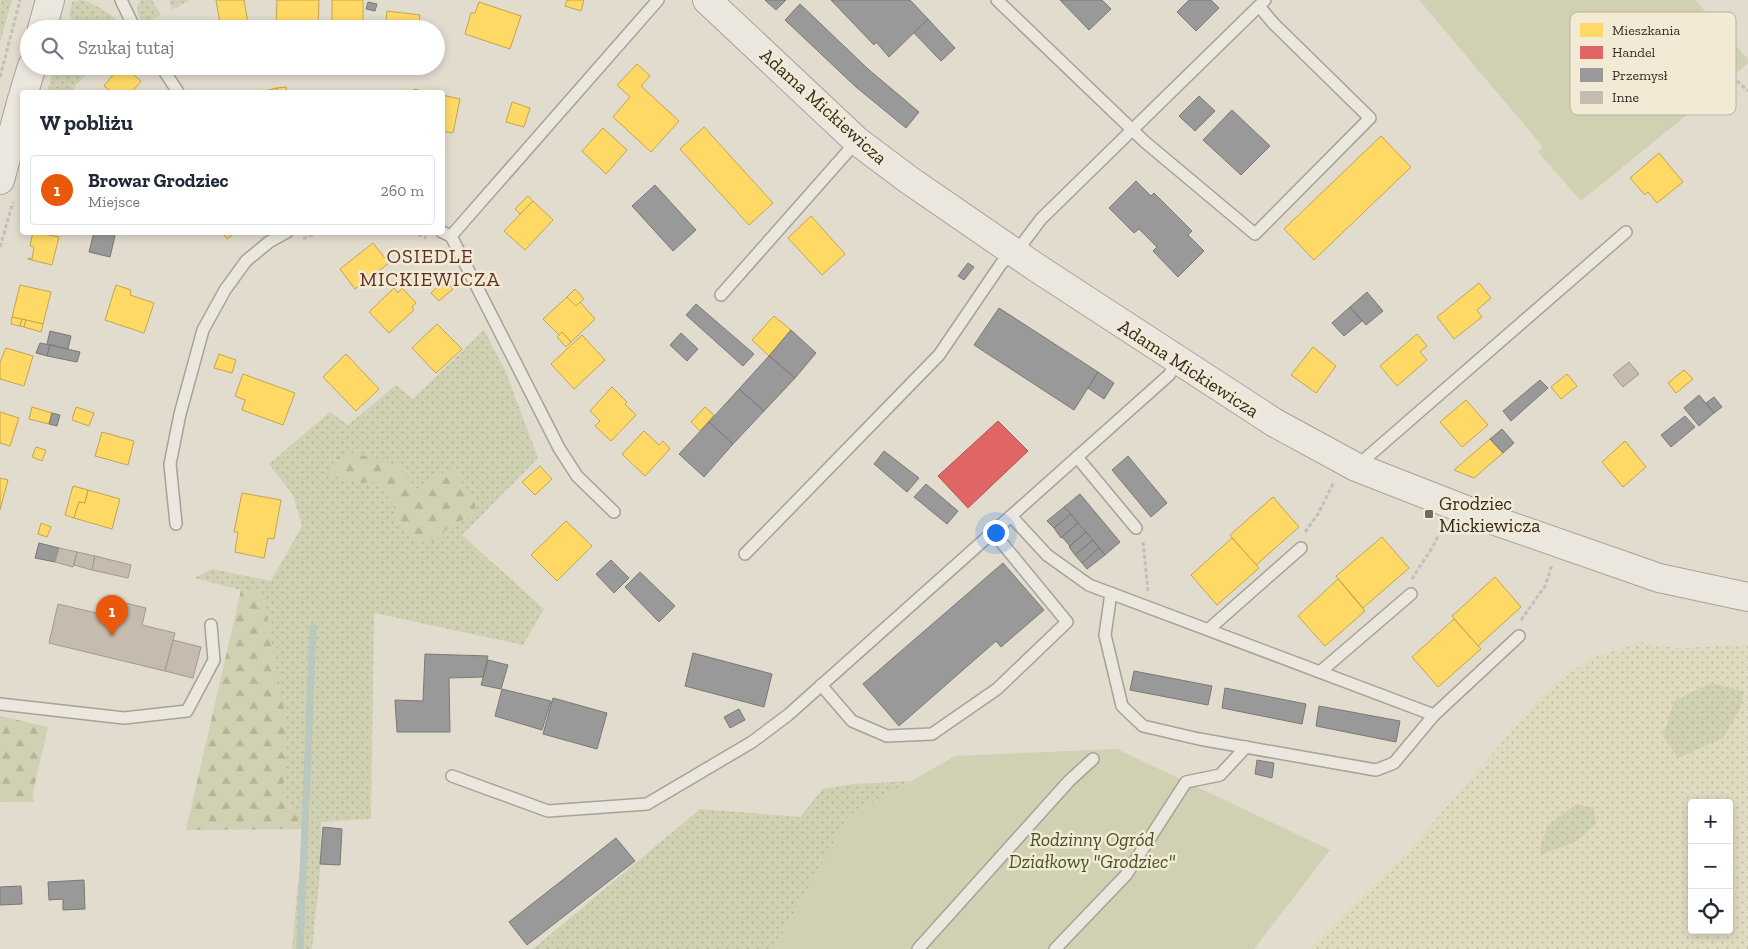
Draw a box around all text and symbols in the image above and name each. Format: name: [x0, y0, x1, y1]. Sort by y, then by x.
legend: [1570, 12, 1736, 115]
search box: [20, 20, 445, 75]
text: Mieszkania: [1612, 22, 1680, 39]
icon: search: [38, 34, 66, 62]
text: Szukaj tutaj: [78, 36, 174, 59]
street label: Adama Mickiewicza: [755, 43, 892, 169]
text: Handel: [1612, 44, 1655, 61]
text: Przemysł: [1612, 67, 1668, 84]
text: Inne: [1612, 89, 1640, 106]
text: W pobliżu: [40, 110, 133, 135]
text: Browar Grodziec: [88, 169, 229, 192]
text: 1: [54, 181, 60, 200]
text: 260 m: [381, 181, 424, 200]
text: Miejsce: [88, 192, 140, 211]
district label: OSIEDLE MICKIEWICZA: [359, 244, 501, 291]
street label: Adama Mickiewicza: [1114, 314, 1263, 422]
place label: Grodziec Mickiewicza: [1439, 492, 1540, 537]
marker: Grodziec Mickiewicza: [1423, 508, 1435, 520]
your location: [983, 520, 1009, 546]
pin: 1: [96, 595, 128, 636]
map controls: [1688, 799, 1733, 934]
button: +: [1688, 799, 1733, 844]
park label: Rodzinny Ogród Działkowy "Grodziec": [1009, 828, 1175, 873]
button: −: [1688, 844, 1733, 889]
button: locate: [1688, 889, 1733, 934]

